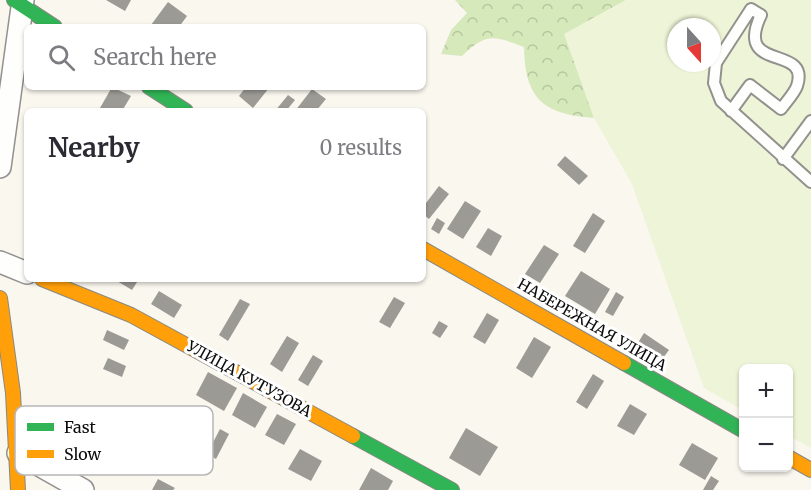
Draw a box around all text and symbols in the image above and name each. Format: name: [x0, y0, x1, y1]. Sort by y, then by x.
north arrow: [667, 18, 721, 72]
search box: [24, 24, 426, 90]
icon: search: [45, 41, 78, 74]
text: Search here: [93, 43, 216, 71]
text: Nearby: [48, 131, 140, 164]
text: 0 results: [319, 135, 402, 160]
street label: НАБЕРЕЖНАЯ УЛИЦА: [514, 274, 671, 375]
street label: УЛИЦА КУТУЗОВА: [183, 336, 315, 421]
map controls: [739, 364, 793, 472]
button: +: [739, 364, 793, 418]
legend: [15, 406, 213, 475]
text: Fast: [64, 417, 97, 437]
button: −: [739, 418, 793, 472]
text: Slow: [64, 444, 102, 464]

